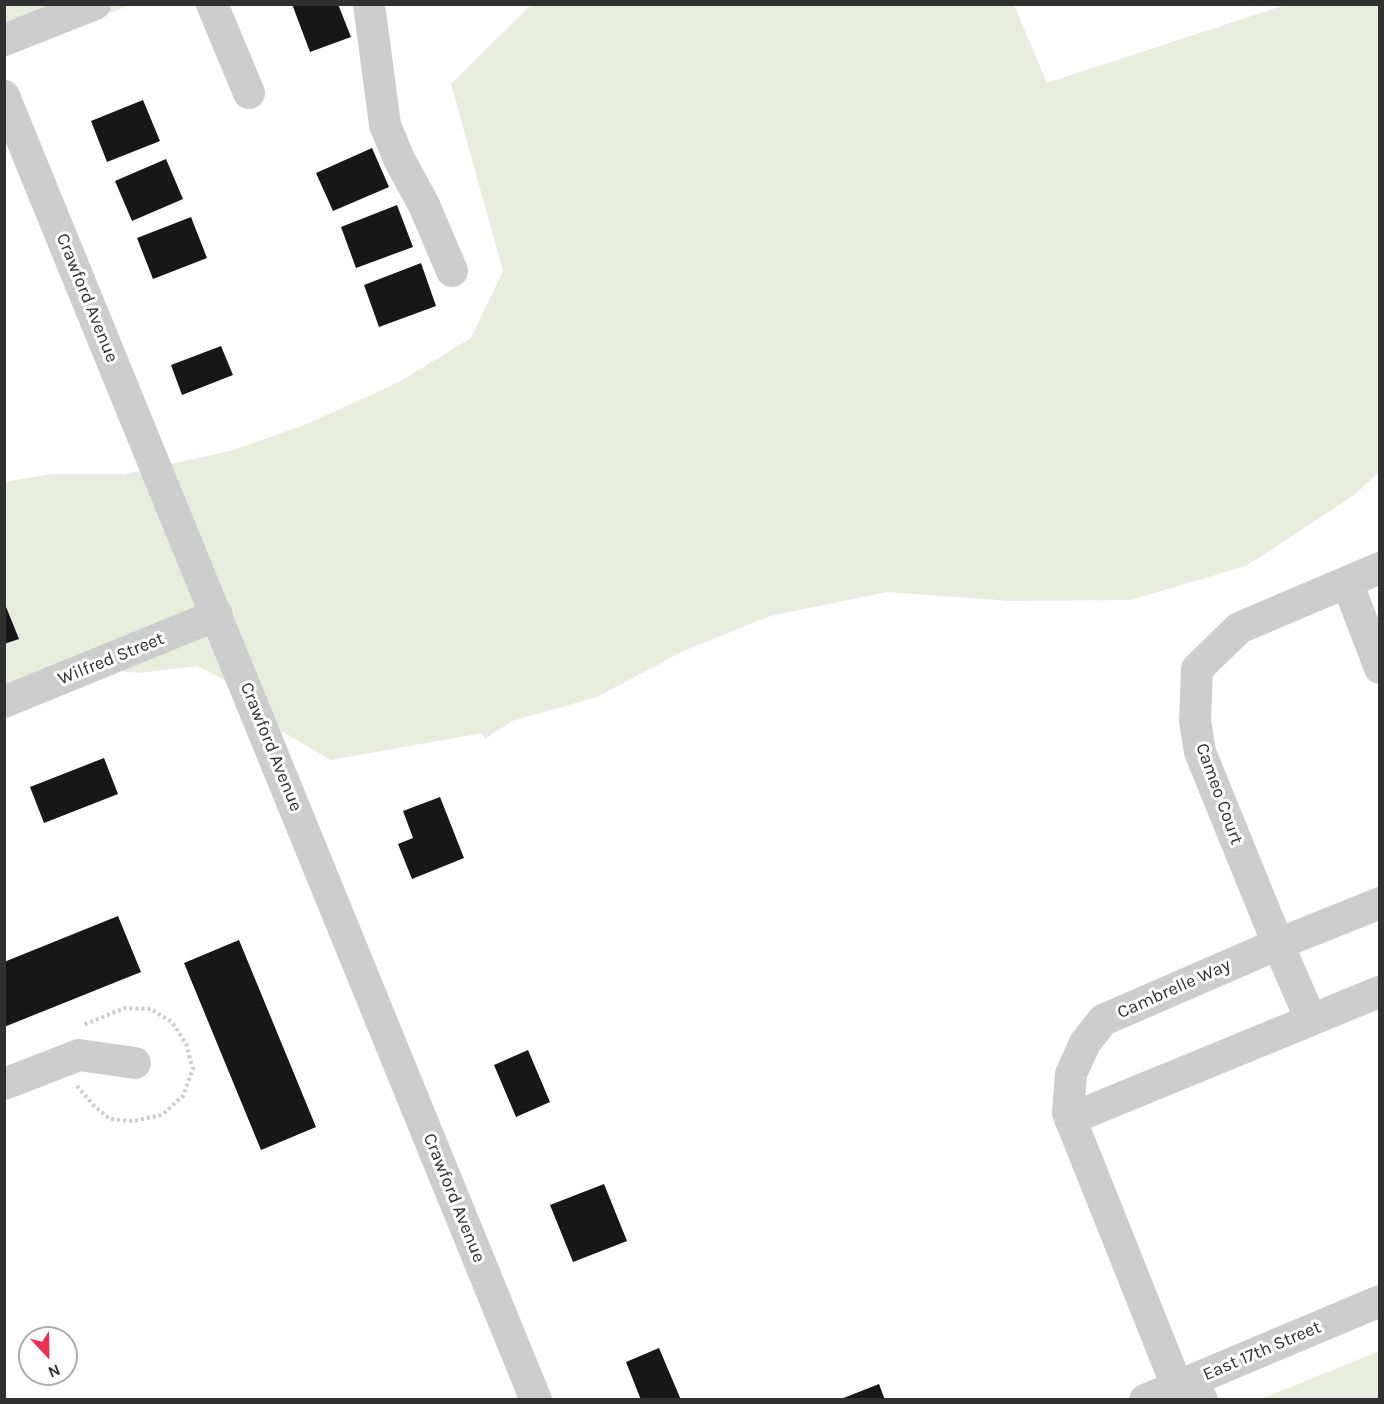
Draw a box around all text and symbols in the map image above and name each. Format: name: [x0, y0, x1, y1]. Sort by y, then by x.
street label: Crawford Avenue: [51, 230, 123, 366]
street label: Wilfred Street: [55, 628, 167, 690]
street label: Crawford Avenue: [235, 679, 307, 815]
street label: Cameo Court: [1191, 740, 1247, 848]
street label: Cambrelle Way: [1114, 954, 1234, 1024]
street label: Crawford Avenue: [418, 1130, 490, 1266]
street label: East 17th Street: [1200, 1316, 1324, 1386]
north arrow: [18, 1326, 78, 1386]
text: N: [45, 1360, 63, 1382]

